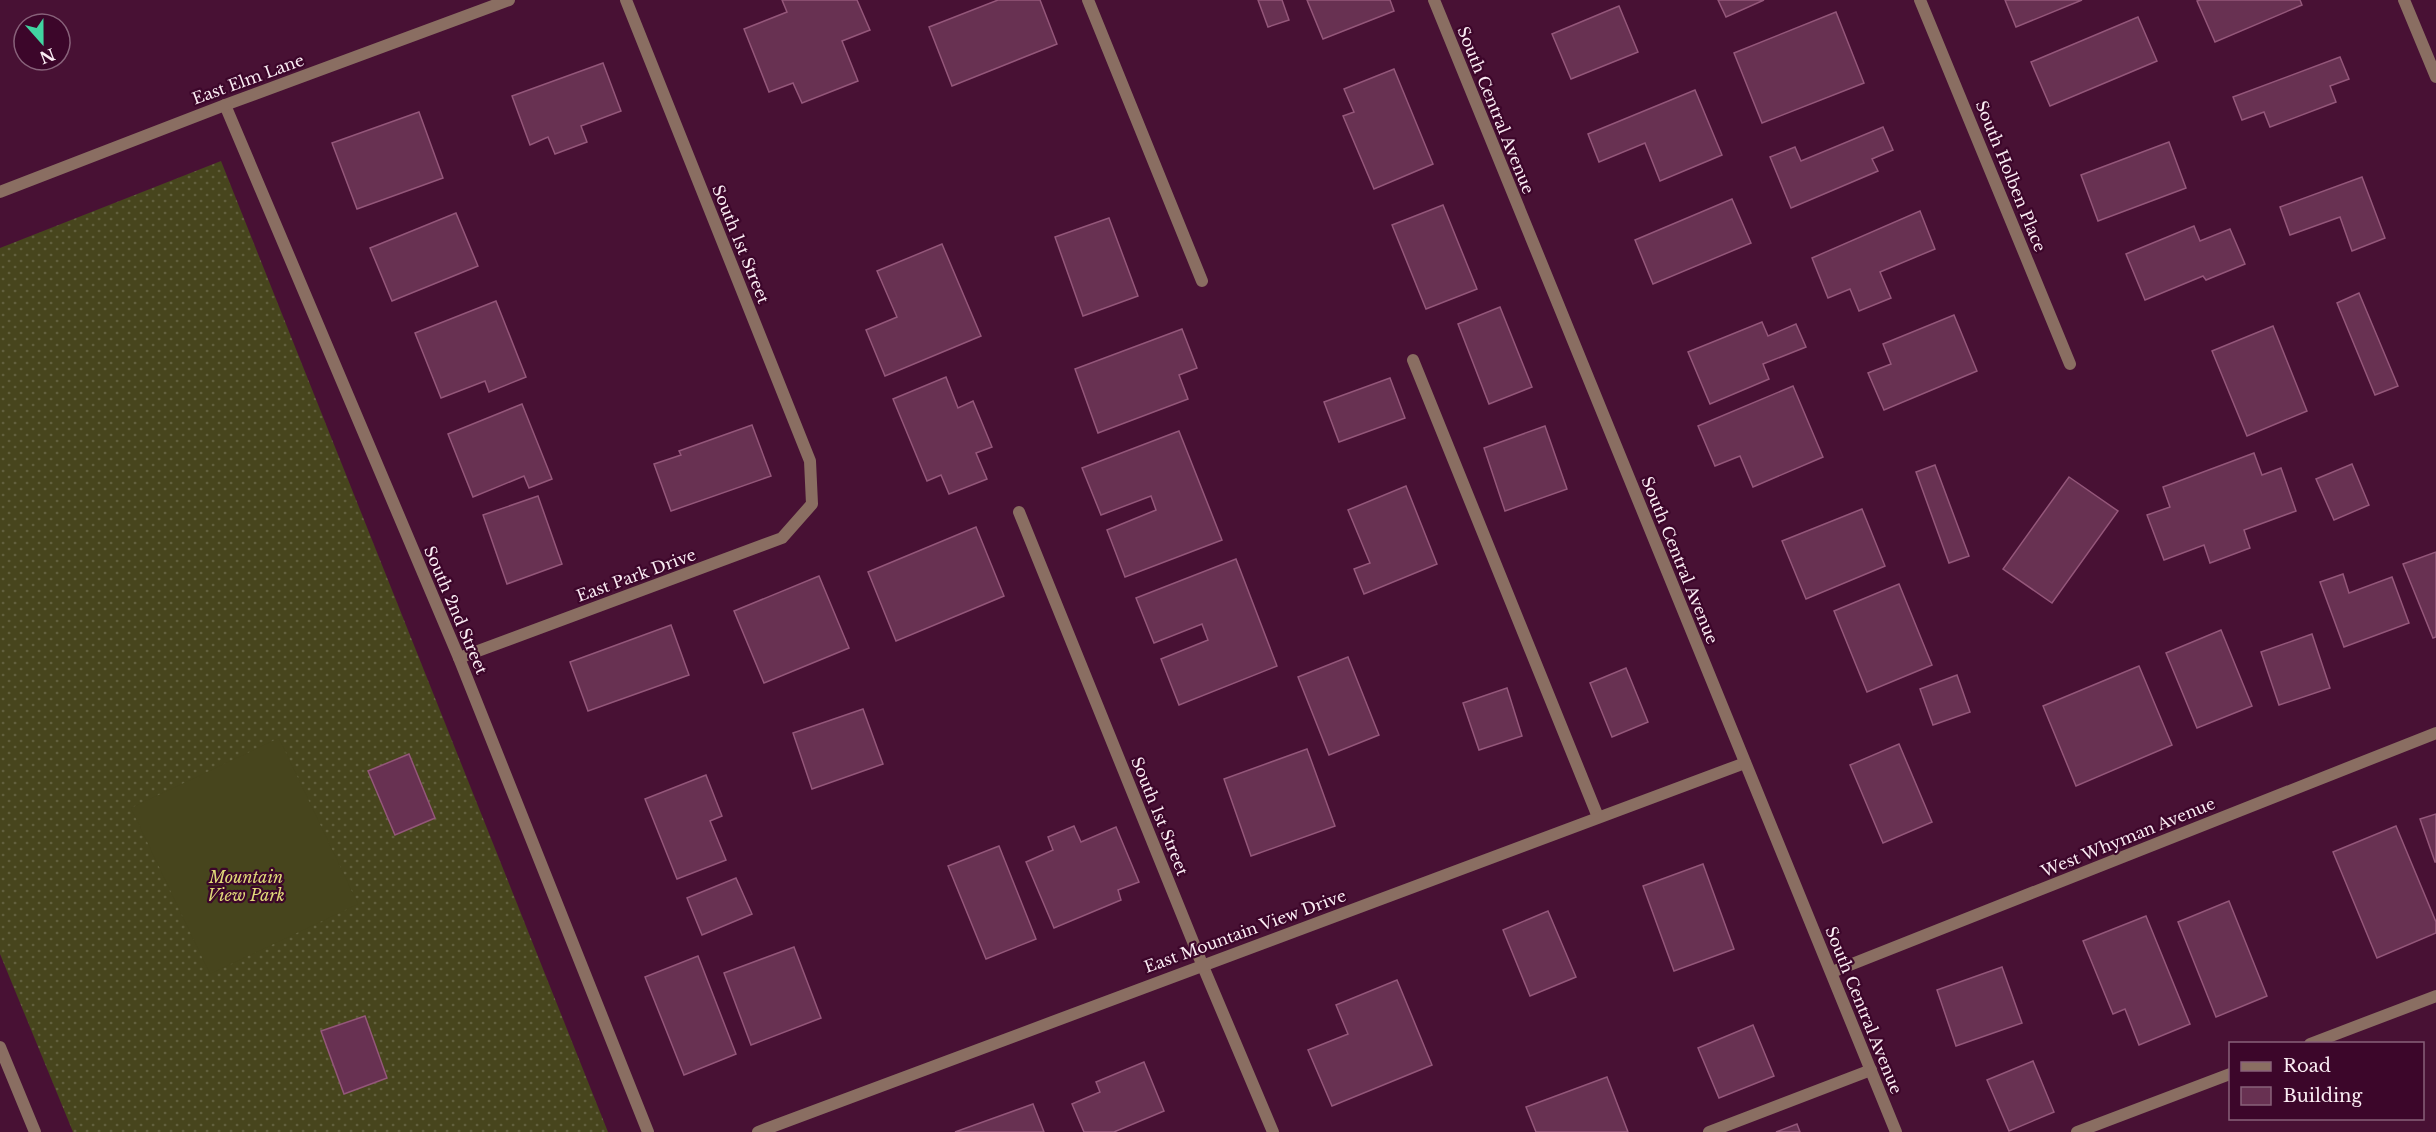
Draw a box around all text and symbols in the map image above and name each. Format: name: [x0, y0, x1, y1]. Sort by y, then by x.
north arrow: [12, 12, 72, 72]
street label: South Central Avenue: [1453, 23, 1539, 197]
text: N: [37, 44, 58, 68]
street label: East Elm Lane: [189, 49, 307, 109]
street label: South Holben Place: [1972, 98, 2050, 254]
street label: South 1st Street: [708, 182, 774, 306]
street label: South Central Avenue: [1637, 473, 1723, 647]
street label: South 2nd Street: [420, 543, 492, 677]
street label: East Park Drive: [574, 544, 698, 606]
street label: South 1st Street: [1127, 754, 1193, 878]
street label: West Whyman Avenue: [2037, 793, 2218, 881]
park label: Mountain View Park: [207, 867, 285, 905]
street label: East Mountain View Drive: [1141, 885, 1349, 977]
street label: South Central Avenue: [1821, 923, 1907, 1097]
legend: [2229, 1042, 2424, 1120]
text: Road: [2283, 1055, 2331, 1077]
text: Building: [2283, 1085, 2362, 1107]

